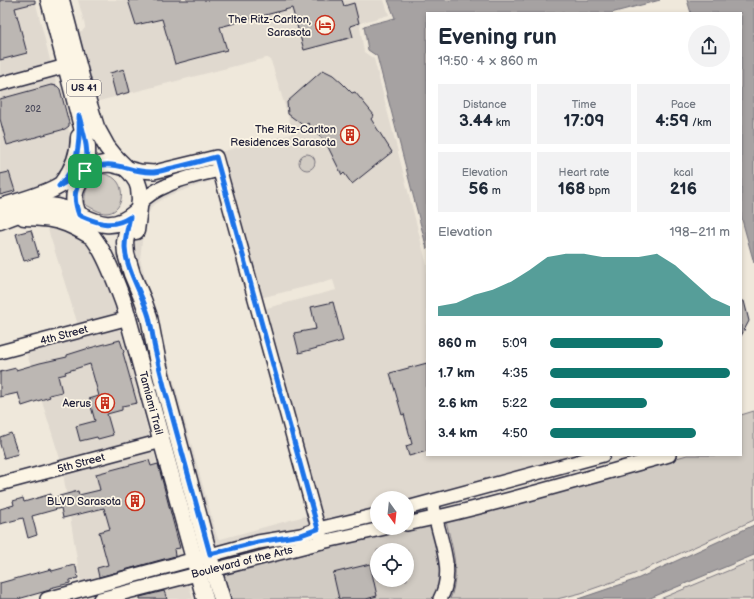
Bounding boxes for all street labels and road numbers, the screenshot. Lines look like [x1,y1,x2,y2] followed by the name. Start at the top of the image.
[67,80,101,96] road number: US 41
[39,322,90,348] street label: 4th Street
[136,370,166,436] street label: Tamiami Trail
[56,450,107,476] street label: 5th Street
[190,543,295,581] street label: Boulevard of the Arts

